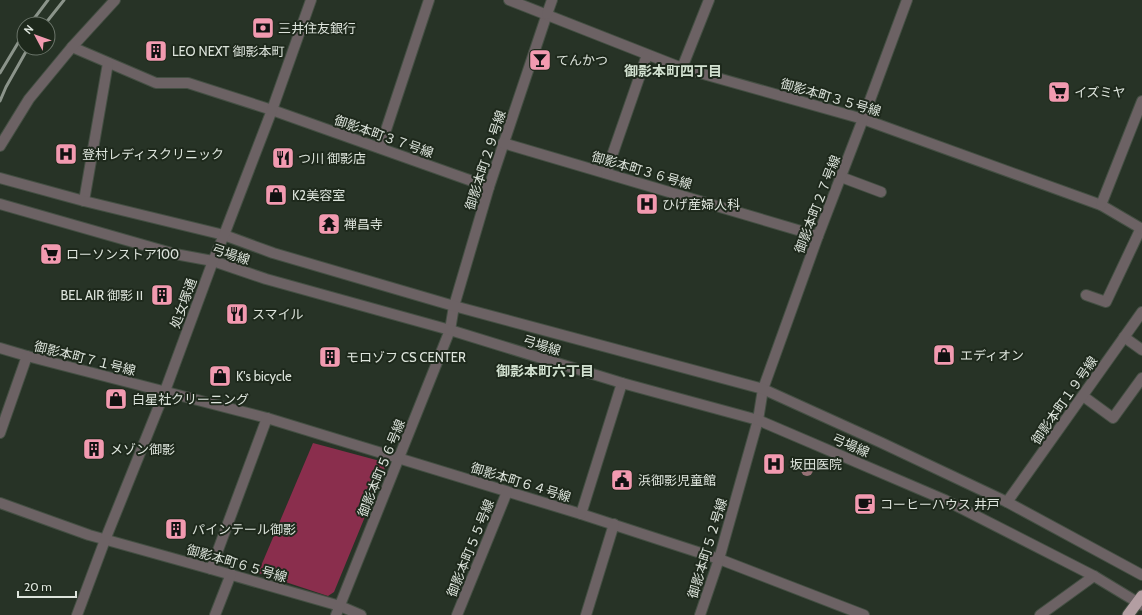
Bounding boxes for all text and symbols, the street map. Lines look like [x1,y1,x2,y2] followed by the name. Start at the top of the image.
[250,15,276,41] bank icon: 三井住友銀行
[16,16,56,56] north arrow
[278,20,356,36] place label: 三井住友銀行
[21,22,36,37] text: N
[143,38,169,64] building icon: LEO NEXT 御影本町
[172,43,284,59] place label: LEO NEXT 御影本町
[527,47,553,73] bar icon: てんかつ
[556,52,608,68] place label: てんかつ
[624,62,722,80] district label: 御影本町四丁目
[779,75,883,119] street label: 御影本町３５号線
[1046,79,1072,105] supermarket icon: イズミヤ
[1074,84,1126,100] place label: イズミヤ
[461,108,509,212] street label: 御影本町２９号線
[332,112,436,160] street label: 御影本町３７号線
[53,141,79,167] hospital icon: 登村レディスクリニック
[270,145,296,171] restaurant icon: つ川 御影店
[82,146,224,162] place label: 登村レディスクリニック
[590,148,694,192] street label: 御影本町３６号線
[298,150,366,166] place label: つ川 御影店
[791,153,843,255] street label: 御影本町２７号線
[263,182,289,208] shop icon: K2美容室
[292,187,345,203] place label: K2美容室
[634,191,660,217] hospital icon: ひげ産婦人科
[662,196,740,212] place label: ひげ産婦人科
[316,211,342,237] temple icon: 禅昌寺
[344,216,383,232] place label: 禅昌寺
[210,240,252,268] street label: 弓場線
[38,241,64,267] supermarket icon: ローソンストア100
[66,246,179,262] place label: ローソンストア100
[167,276,199,330] street label: 処女塚通
[149,282,175,308] building icon: BEL AIR 御影Ⅱ
[61,287,146,303] place label: BEL AIR 御影Ⅱ
[224,301,250,327] restaurant icon: スマイル
[252,306,304,322] place label: スマイル
[521,332,563,358] street label: 弓場線
[33,338,137,378] street label: 御影本町７１号線
[931,342,957,368] shop icon: エディオン
[317,344,343,370] building icon: モロゾフ CS CENTER
[960,347,1024,363] place label: エディオン
[346,349,466,365] place label: モロゾフ CS CENTER
[1028,353,1100,447] street label: 御影本町１９号線
[496,362,594,380] district label: 御影本町六丁目
[207,363,233,389] shop icon: K's bicycle
[236,368,292,384] place label: K's bicycle
[103,386,129,412] shop icon: 白星社クリーニング
[132,391,249,407] place label: 白星社クリーニング
[354,417,408,519] street label: 御影本町５６号線
[830,430,872,460] street label: 弓場線
[81,436,107,462] building icon: メゾン御影
[110,441,175,457] place label: メゾン御影
[761,451,787,477] hospital icon: 坂田医院
[790,456,842,472] place label: 坂田医院
[469,459,573,505] street label: 御影本町６４号線
[609,467,635,493] public building icon: 浜御影児童館
[638,472,716,488] place label: 浜御影児童館
[852,491,878,517] cafe icon: コーヒーハウス 井戸
[684,496,730,600] street label: 御影本町５２号線
[880,496,1000,512] place label: コーヒーハウス 井戸
[443,497,497,599] street label: 御影本町５５号線
[163,516,189,542] building icon: パインテール御影
[192,521,296,537] place label: パインテール御影
[185,541,289,585] street label: 御影本町６５号線
[18,573,76,599] scale bar
[24,579,52,594] text: 20 m

